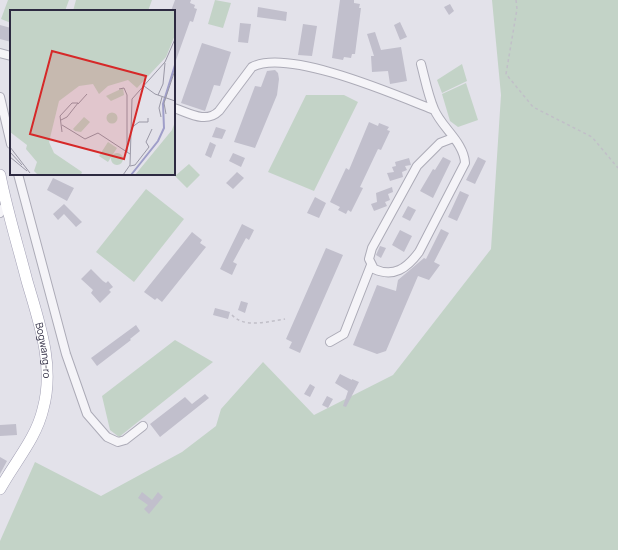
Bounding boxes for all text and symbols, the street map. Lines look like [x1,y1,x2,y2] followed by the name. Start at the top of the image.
[10,10,175,175] inset map
[32,321,54,378] street label: Bogwang-ro

